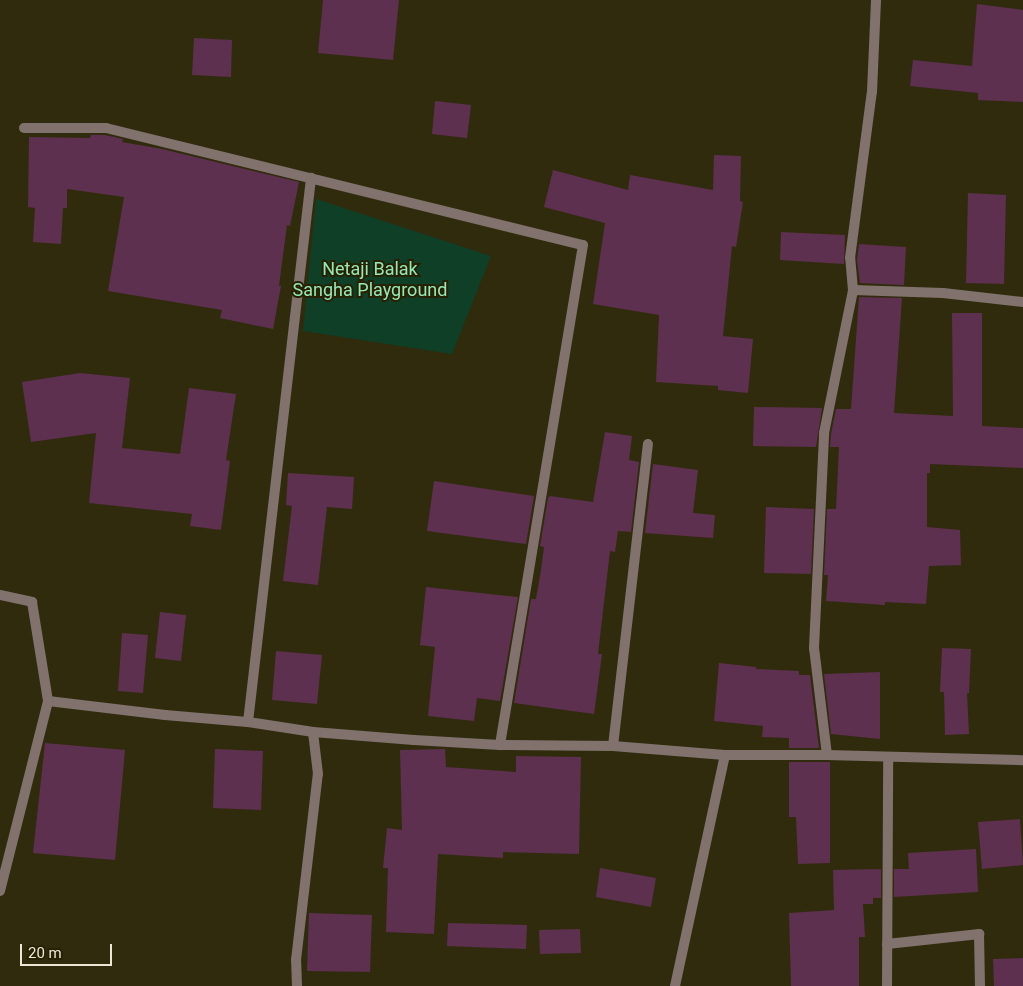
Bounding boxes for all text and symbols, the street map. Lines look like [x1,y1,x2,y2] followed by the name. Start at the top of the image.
[293,259,447,302] park label: Netaji Balak Sangha Playground
[22,934,115,966] scale bar
[28,944,62,962] text: 20 m

